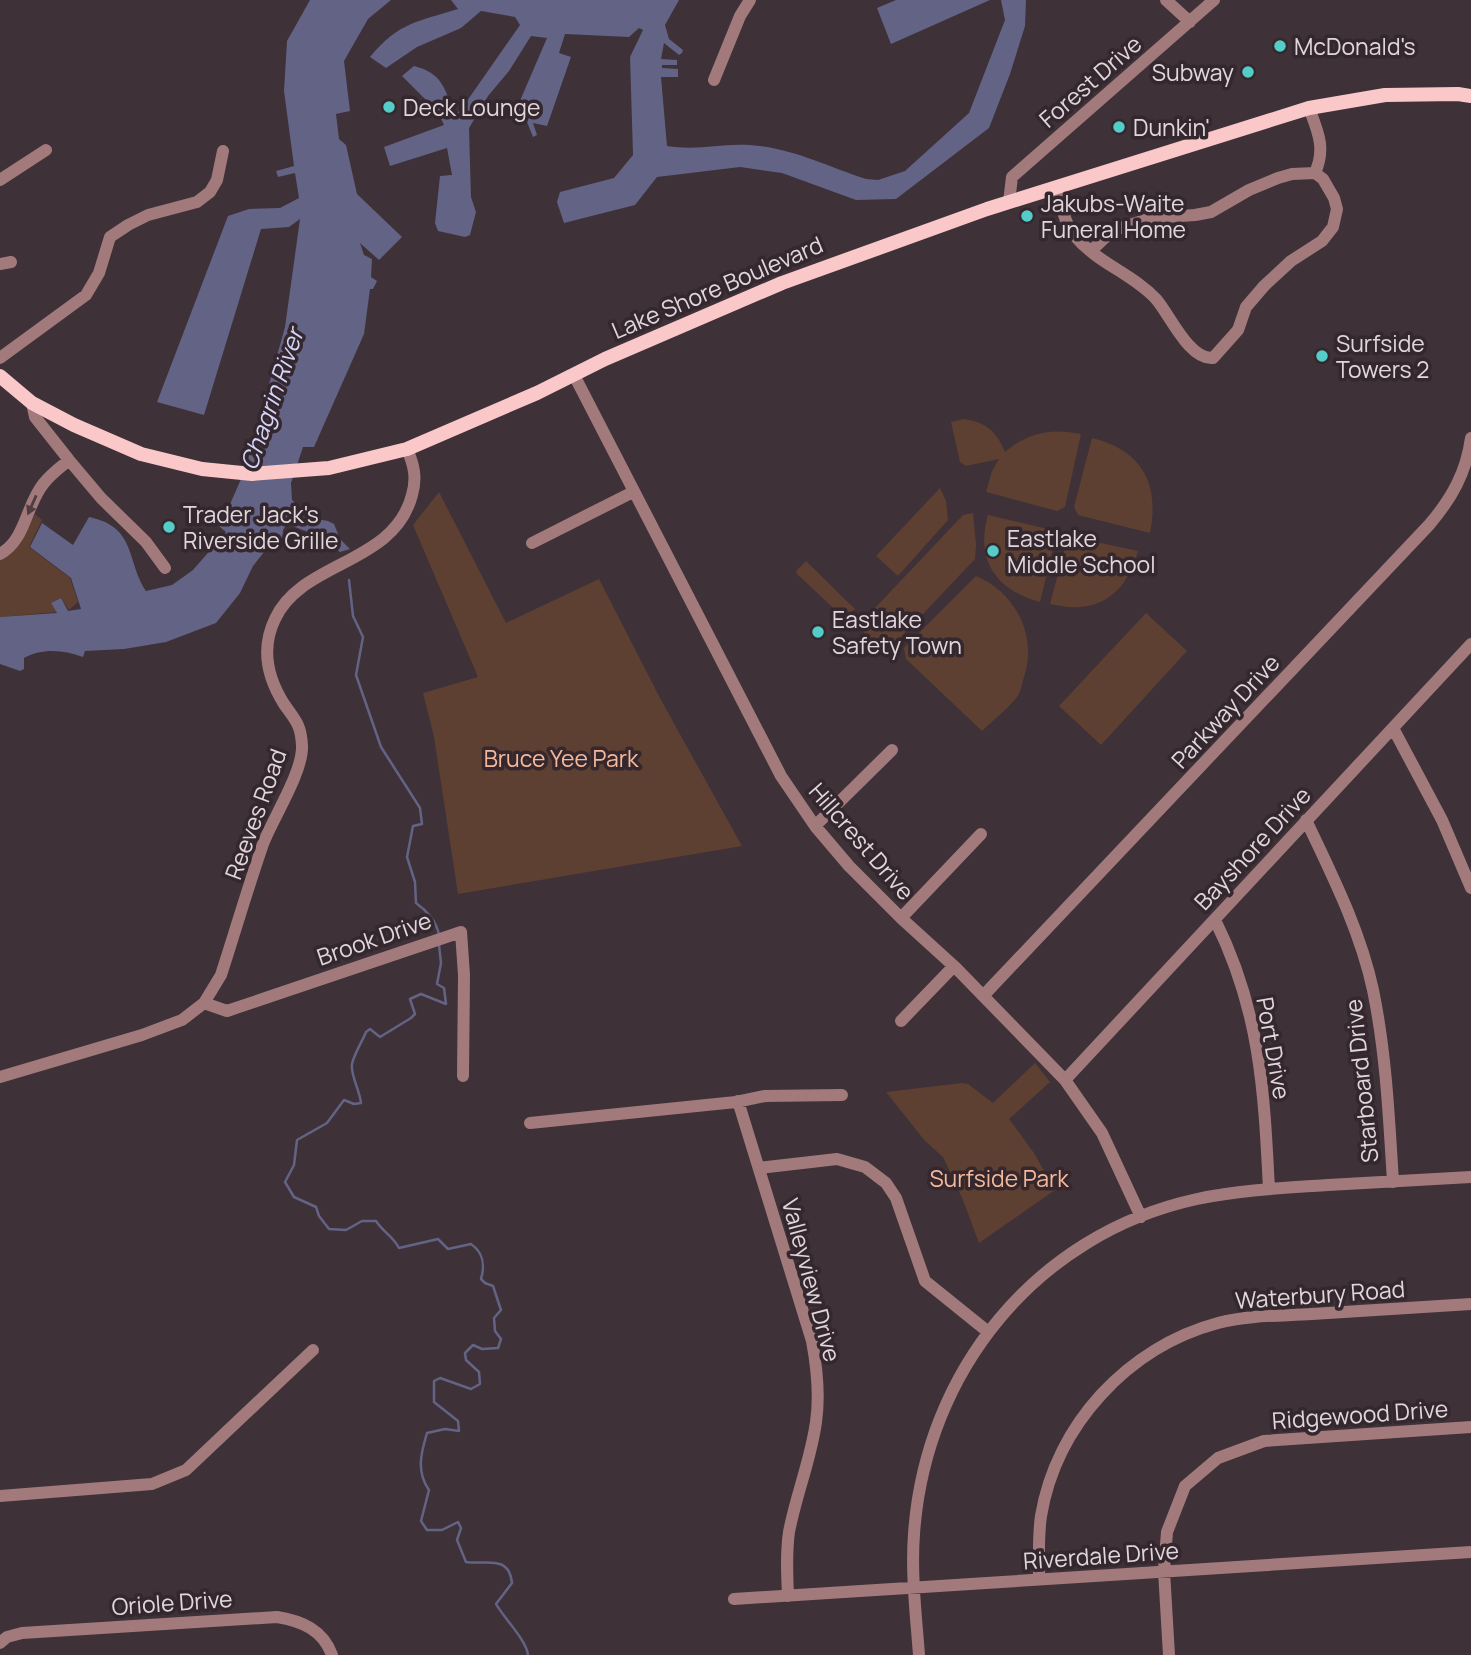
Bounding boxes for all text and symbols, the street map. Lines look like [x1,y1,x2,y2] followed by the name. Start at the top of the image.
[1032,28,1148,134] street label: Forest Drive
[1294,30,1416,62] place label: McDonald's
[1272,38,1288,54] marker: McDonald's
[1152,56,1234,88] place label: Subway
[1240,64,1256,80] marker: Subway
[403,91,540,123] place label: Deck Lounge
[381,99,397,115] marker: Deck Lounge
[1133,111,1210,143] place label: Dunkin'
[1111,119,1127,135] marker: Dunkin'
[1041,187,1186,245] place label: Jakubs-Waite Funeral Home
[1019,208,1035,224] marker: Jakubs-Waite Funeral Home
[607,228,827,346] street label: Lake Shore Boulevard
[231,321,312,474] water label: Chagrin River
[1336,327,1429,385] place label: Surfside Towers 2
[1314,348,1330,364] marker: Surfside Towers 2
[26,495,37,516] one-way arrow
[183,498,339,556] place label: Trader Jack's Riverside Grille
[161,519,177,535] marker: Trader Jack's Riverside Grille
[1007,522,1156,580] place label: Eastlake Middle School
[985,543,1001,559] marker: Eastlake Middle School
[832,603,962,661] place label: Eastlake Safety Town
[810,624,826,640] marker: Eastlake Safety Town
[1164,647,1286,775] street label: Parkway Drive
[484,742,639,774] park label: Bruce Yee Park
[217,744,293,884] street label: Reeves Road
[802,776,922,906] street label: Hillcrest Drive
[1187,779,1317,917] street label: Bayshore Drive
[312,903,436,973] street label: Brook Drive
[1249,994,1299,1102] street label: Port Drive
[1336,998,1386,1164] street label: Starboard Drive
[929,1162,1069,1194] park label: Surfside Park
[775,1195,849,1365] street label: Valleyview Drive
[1234,1272,1406,1316] street label: Waterbury Road
[1271,1392,1449,1436] street label: Ridgewood Drive
[1022,1534,1180,1576] street label: Riverdale Drive
[110,1582,234,1622] street label: Oriole Drive

